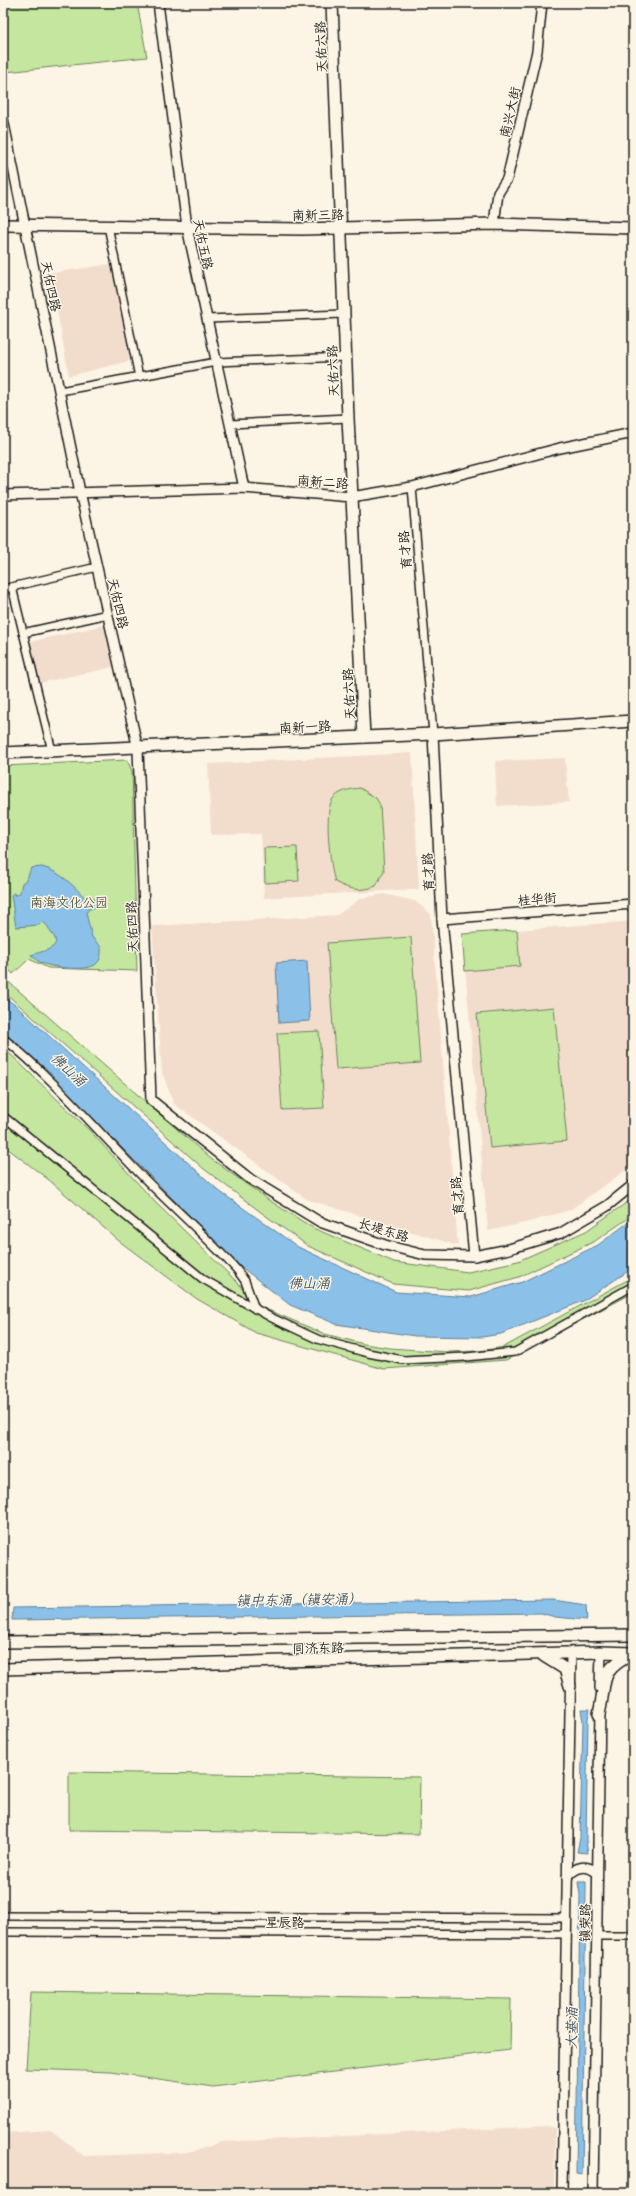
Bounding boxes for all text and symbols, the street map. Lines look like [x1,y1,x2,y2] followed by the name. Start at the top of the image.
[310,21,330,73] street label: 天佑六路
[494,85,524,139] street label: 南兴大街
[292,204,344,224] street label: 南新三路
[189,217,219,271] street label: 天佑五路
[37,259,67,313] street label: 天佑四路
[322,345,342,397] street label: 天佑六路
[296,470,350,492] street label: 南新二路
[393,530,415,570] street label: 育才路
[104,576,134,630] street label: 天佑四路
[337,668,359,720] street label: 天佑六路
[279,715,331,737] street label: 南新一路
[416,852,438,892] street label: 育才路
[517,887,557,909] street label: 桂华街
[30,892,108,911] park label: 南海文化公园
[121,901,141,953] street label: 天佑四路
[46,1047,92,1092] water label: 佛山涌
[445,1176,467,1216] street label: 育才路
[356,1212,412,1246] street label: 长堤东路
[288,1272,331,1293] water label: 佛山涌
[236,1587,362,1611] water label: 镇中东涌（镇安涌）
[292,1637,344,1657] street label: 同济东路
[574,1903,594,1943] street label: 镇荣路
[265,1912,305,1931] street label: 星辰路
[560,2006,582,2049] water label: 大基涌

